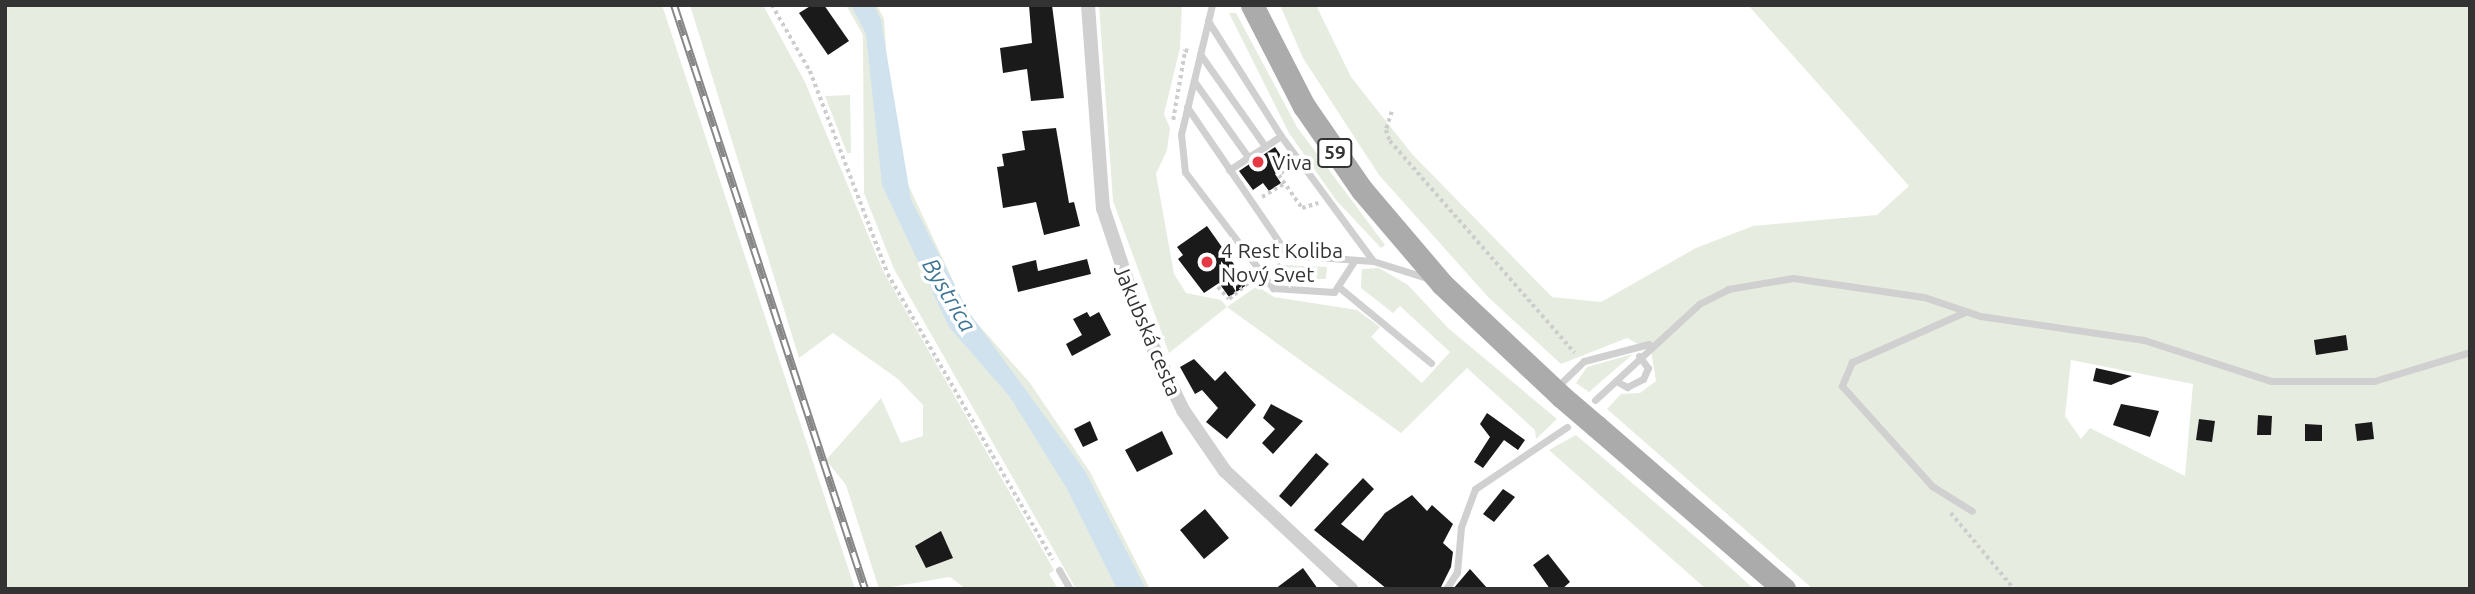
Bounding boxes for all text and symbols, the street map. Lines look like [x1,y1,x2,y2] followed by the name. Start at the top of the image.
[1316,138,1354,168] road number: 59
[1272,149,1312,175] place label: Viva
[1250,154,1266,170] marker: Viva
[1221,237,1343,287] place label: 4 Rest Koliba Nový Svet
[916,253,982,337] water label: Bystrica
[1199,254,1215,270] marker: 4 Rest Koliba Nový Svet
[1109,260,1187,400] street label: Jakubská cesta

